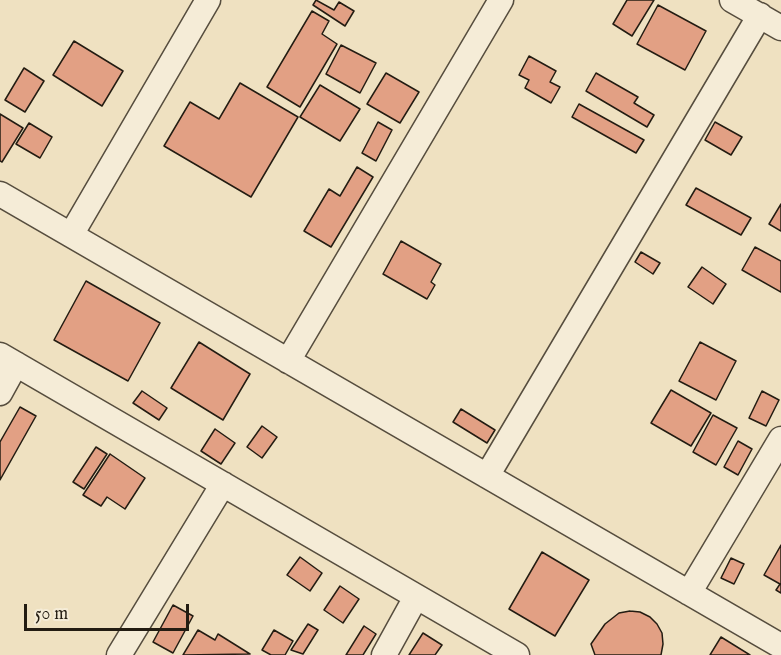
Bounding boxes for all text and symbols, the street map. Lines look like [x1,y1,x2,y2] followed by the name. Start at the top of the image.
[27,592,192,630] scale bar
[35,603,68,626] text: 50 m

